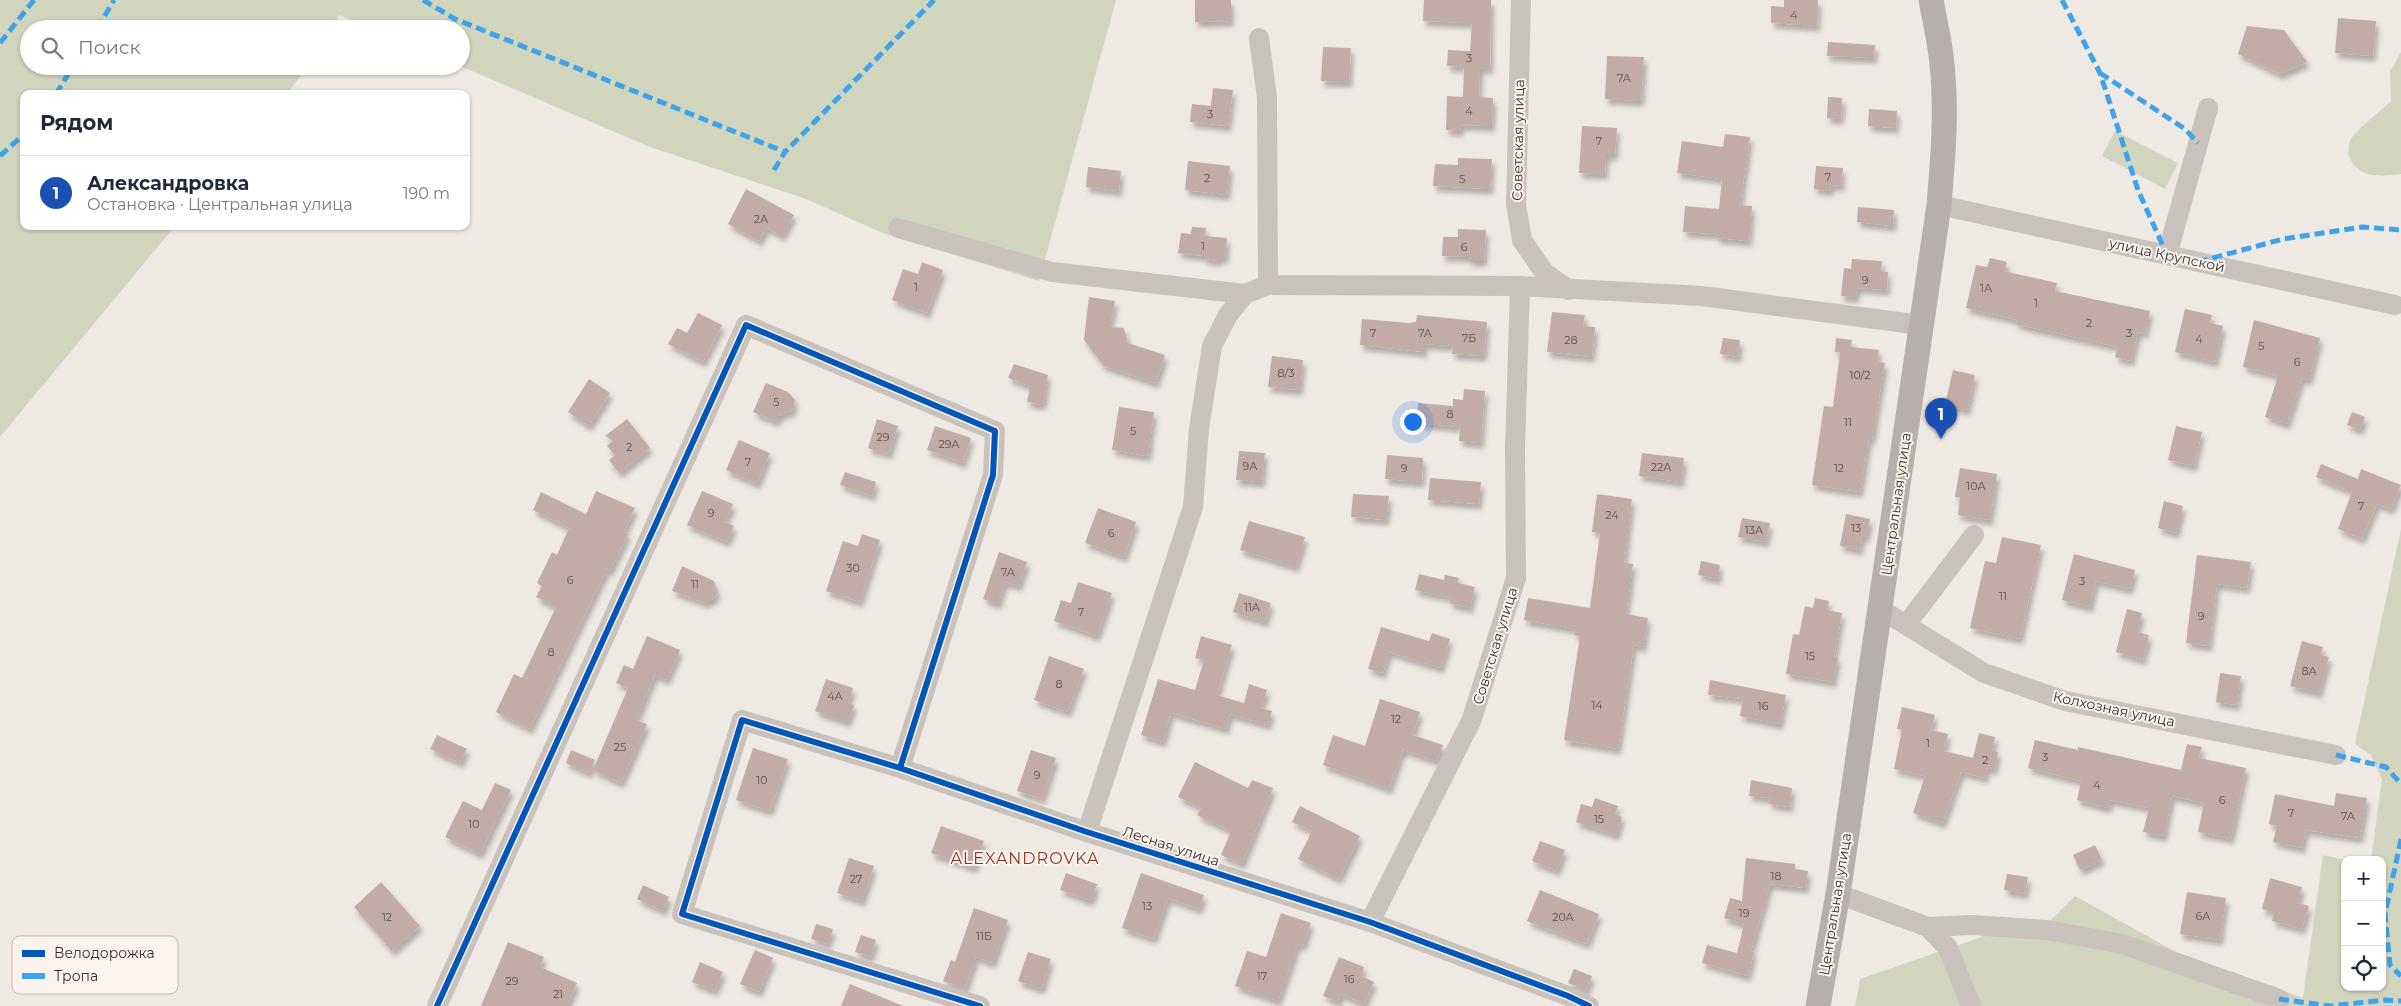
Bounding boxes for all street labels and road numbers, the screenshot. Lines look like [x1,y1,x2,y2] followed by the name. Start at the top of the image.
[1508,79,1528,201] street label: Советская улица
[2106,234,2227,276] street label: улица Крупской
[1877,431,1915,577] street label: Центральная улица
[1469,585,1521,707] street label: Советская улица
[2051,687,2177,731] street label: Колхозная улица
[1120,822,1222,870] street label: Лесная улица
[1815,831,1855,977] street label: Центральная улица

